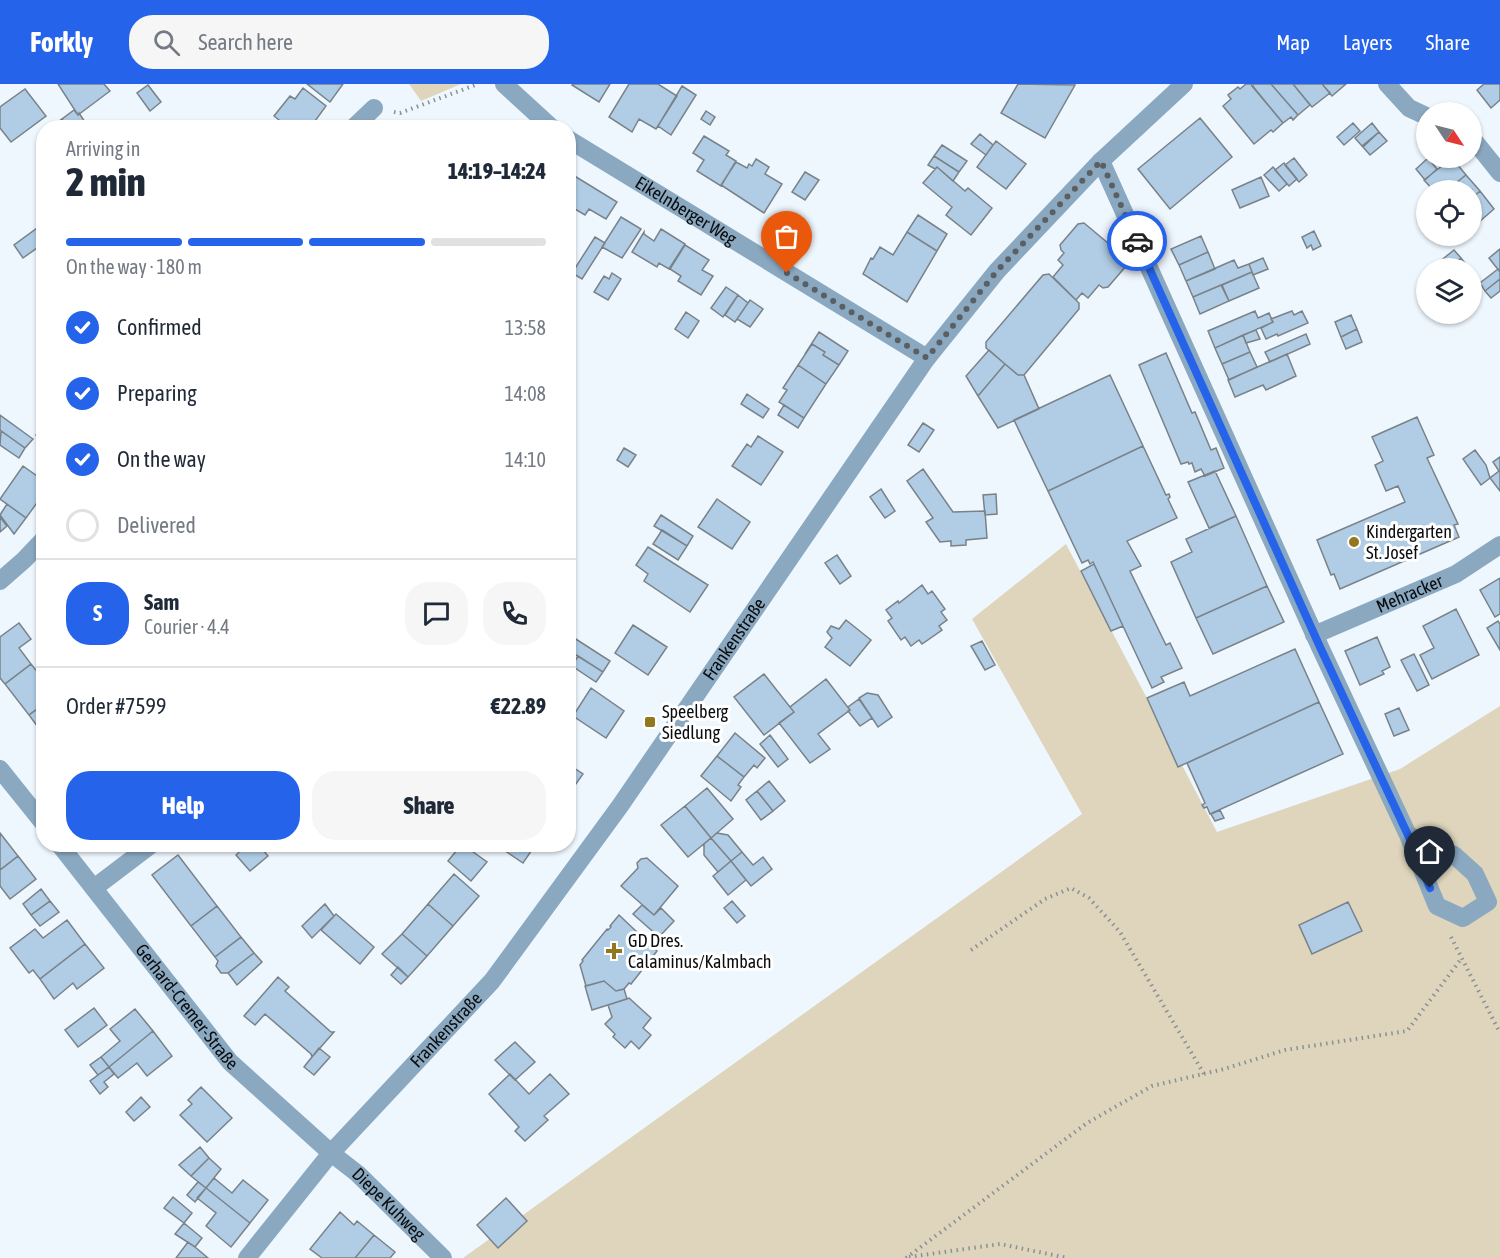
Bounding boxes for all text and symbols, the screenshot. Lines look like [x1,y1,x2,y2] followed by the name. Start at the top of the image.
[129,15,549,69] search box
[30,26,93,58] text: Forkly
[150,26,183,59] icon: search
[198,29,293,55] text: Search here
[1276,30,1310,54] text: Map
[1343,30,1393,54] text: Layers
[1426,30,1470,54] text: Share
[1416,102,1482,168] north arrow
[1416,102,1482,324] map controls
[66,137,140,160] text: Arriving in
[448,158,546,184] text: 14:19–14:24
[66,160,146,204] text: 2 min
[632,172,741,249] street label: Eikelnberger Weg
[1416,180,1482,246] button: locate
[761,211,812,273] pin
[1107,211,1167,271] courier
[770,220,803,253] icon: bag
[1121,225,1154,258] icon: car
[66,255,202,278] text: On the way · 180 m
[1416,258,1482,324] button: layers
[66,311,99,344] icon: check
[117,314,202,340] text: Confirmed
[505,316,546,339] text: 13:58
[66,377,99,410] icon: check
[117,380,197,406] text: Preparing
[504,382,546,405] text: 14:08
[66,443,99,476] icon: check
[117,446,206,472] text: On the way
[505,448,546,471] text: 14:10
[117,512,196,538] text: Delivered
[1366,521,1452,563] place label: Kindergarten St. Josef
[1347,535,1361,549] marker: Kindergarten St. Josef
[1373,570,1446,617] street label: Mehracker
[405,582,468,645] button: chat
[483,582,546,645] button: phone
[144,589,179,615] text: Sam
[698,594,769,684] street label: Frankenstraße
[93,600,102,626] text: S
[144,615,230,638] text: Courier · 4.4
[66,693,166,719] text: Order #7599
[491,693,546,719] text: €22.89
[662,701,729,743] place label: Speelberg Siedlung
[643,715,657,729] marker: Speelberg Siedlung
[66,771,300,840] button: Help
[312,771,546,840] button: Share
[1404,826,1455,888] pin
[1413,835,1446,868] icon: home
[628,930,771,972] place label: GD Dres. Calaminus/Kalmbach
[131,940,242,1074] street label: Gerhard-Cremer-Straße
[605,942,623,960] marker: GD Dres. Calaminus/Kalmbach
[406,988,486,1071] street label: Frankenstraße
[348,1163,430,1244] street label: Diepe Kuhweg

